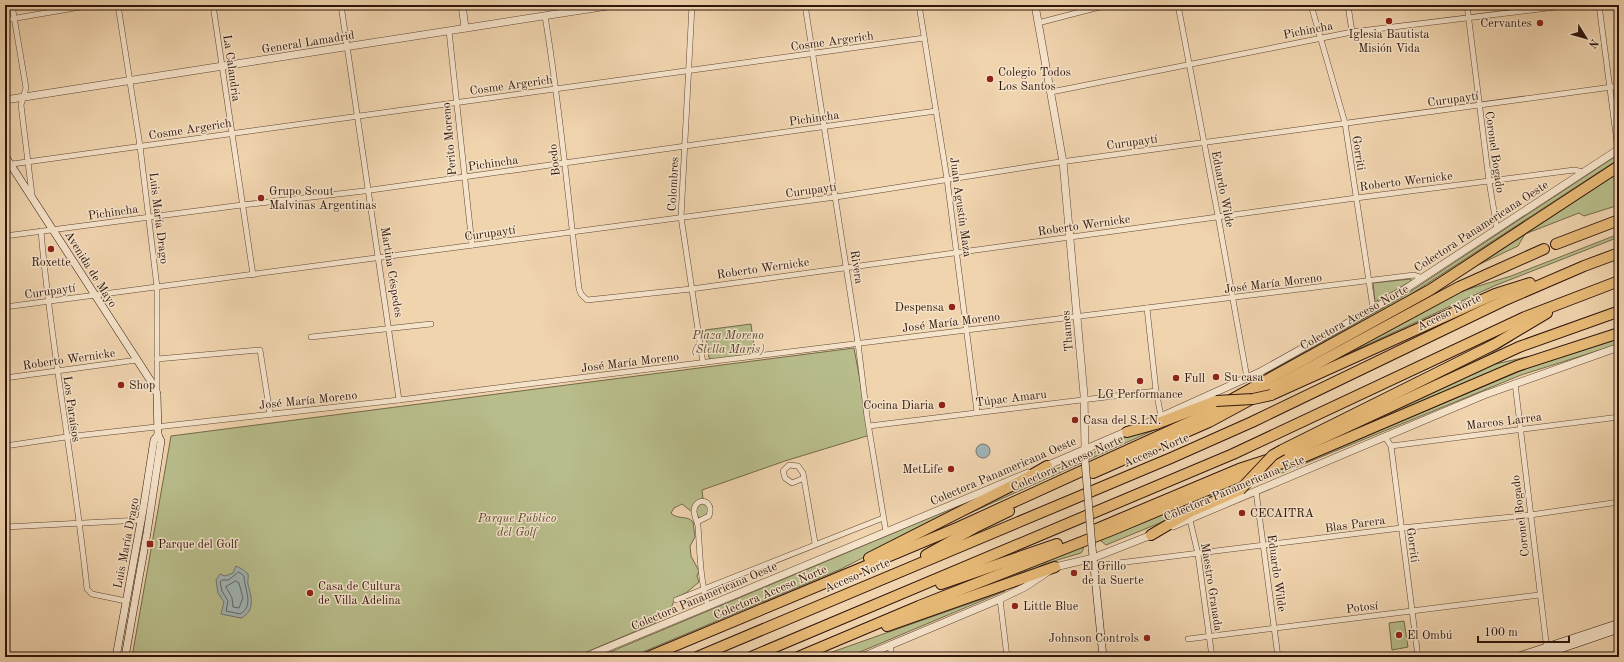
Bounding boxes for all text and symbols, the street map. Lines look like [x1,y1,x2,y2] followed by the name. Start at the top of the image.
[1384,16,1394,26] marker: Iglesia Bautista Misión Vida
[1480,18,1532,30] place label: Cervantes
[1535,18,1545,28] marker: Cervantes
[1566,18,1606,58] north arrow
[1282,20,1334,42] street label: Pichincha
[1348,29,1430,55] place label: Iglesia Bautista Misión Vida
[261,30,355,56] street label: General Lamadrid
[790,30,875,54] street label: Cosme Argerich
[220,34,242,102] street label: La Calandria
[1586,36,1600,50] text: N
[998,67,1071,93] place label: Colegio Todos Los Santos
[469,74,554,98] street label: Cosme Argerich
[985,74,995,84] marker: Colegio Todos Los Santos
[1427,90,1480,110] street label: Curupaytí
[441,102,459,176] street label: Perito Moreno
[788,110,840,128] street label: Pichincha
[1482,111,1506,194] street label: Coronel Bogado
[148,117,233,142] street label: Cosme Argerich
[1106,133,1159,153] street label: Curupaytí
[1349,135,1367,171] street label: Gorriti
[547,143,563,176] street label: Boedo
[1209,150,1235,229] street label: Eduardo Wilde
[467,155,519,173] street label: Pichincha
[667,157,681,212] street label: Colombres
[947,157,973,258] street label: Juan Agustín Maza
[1359,170,1454,194] street label: Roberto Wernicke
[146,172,170,265] street label: Luis María Drago
[1412,179,1551,275] street label: Colectora Panamericana Oeste
[785,181,838,201] street label: Curupaytí
[269,186,376,212] place label: Grupo Scout Malvinas Argentinas
[256,193,266,203] marker: Grupo Scout Malvinas Argentinas
[87,204,139,222] street label: Pichincha
[1037,213,1132,238] street label: Roberto Wernicke
[464,224,517,244] street label: Curupaytí
[378,226,404,318] street label: Martina Céspedes
[62,229,118,310] street label: Avenida de Mayo
[46,244,56,254] marker: Roxette
[847,249,865,285] street label: Rivera
[716,256,811,281] street label: Roberto Wernicke
[31,257,71,269] place label: Roxette
[1223,272,1323,296] street label: José María Moreno
[24,282,77,302] street label: Curupaytí
[1298,283,1411,353] street label: Colectora Acceso Norte
[1416,292,1484,334] street label: Acceso Norte
[895,302,944,314] place label: Despensa
[947,302,957,312] marker: Despensa
[1060,310,1076,352] street label: Thames
[901,311,1001,335] street label: José María Moreno
[691,330,765,356] park label: Plaza Moreno (Stella Maris)
[22,347,117,372] street label: Roberto Wernicke
[580,351,680,375] street label: José María Moreno
[1211,372,1221,382] marker: Su casa
[1224,372,1264,384] place label: Su casa
[1171,373,1181,383] marker: Full
[1184,373,1205,385] place label: Full
[60,375,82,443] street label: Los Paraísos
[1135,376,1145,386] marker: LG Performance
[116,380,126,390] marker: Shop
[129,380,155,392] place label: Shop
[975,389,1048,409] street label: Túpac Amaru
[1097,389,1183,401] place label: LG Performance
[258,390,358,412] street label: José María Moreno
[863,400,934,412] place label: Cocina Diaria
[937,400,947,410] marker: Cocina Diaria
[1466,411,1543,433] street label: Marcos Larrea
[1070,415,1080,425] marker: Casa del S.I.N.
[1083,415,1161,427] place label: Casa del S.I.N.
[1122,432,1191,470] street label: Acceso Norte
[1009,433,1126,494] street label: Colectora Acceso Norte
[929,435,1079,508] street label: Colectora Panamericana Oeste
[1162,454,1307,524] street label: Colectora Panamericana Este
[902,464,943,476] place label: MetLife
[946,464,956,474] marker: MetLife
[1510,474,1532,557] street label: Coronel Bogado
[112,497,142,590] street label: Luis María Drago
[1237,508,1247,518] marker: CECAITRA
[1250,508,1314,520] place label: CECAITRA
[477,513,557,539] park label: Parque Público del Golf
[1324,515,1386,535] street label: Blas Parera
[1404,527,1420,563] street label: Gorriti
[1265,534,1287,613] street label: Eduardo Wilde
[145,539,155,549] marker: Parque del Golf
[158,539,239,551] place label: Parque del Golf
[1198,542,1224,632] street label: Maestro Granada
[823,557,892,595] street label: Acceso Norte
[630,560,780,633] street label: Colectora Panamericana Oeste
[1082,561,1144,587] place label: El Grillo de la Suerte
[712,563,829,622] street label: Colectora Acceso Norte
[1069,568,1079,578] marker: El Grillo de la Suerte
[318,581,401,607] place label: Casa de Cultura de Villa Adelina
[305,588,315,598] marker: Casa de Cultura de Villa Adelina
[1345,600,1380,616] street label: Potosí
[1010,601,1020,611] marker: Little Blue
[1023,601,1079,613] place label: Little Blue
[1478,618,1569,644] scale bar
[1484,627,1518,639] text: 100 m
[1394,630,1404,640] marker: El Ombú
[1407,630,1453,642] place label: El Ombú
[1049,633,1139,645] place label: Johnson Controls
[1142,633,1152,643] marker: Johnson Controls

